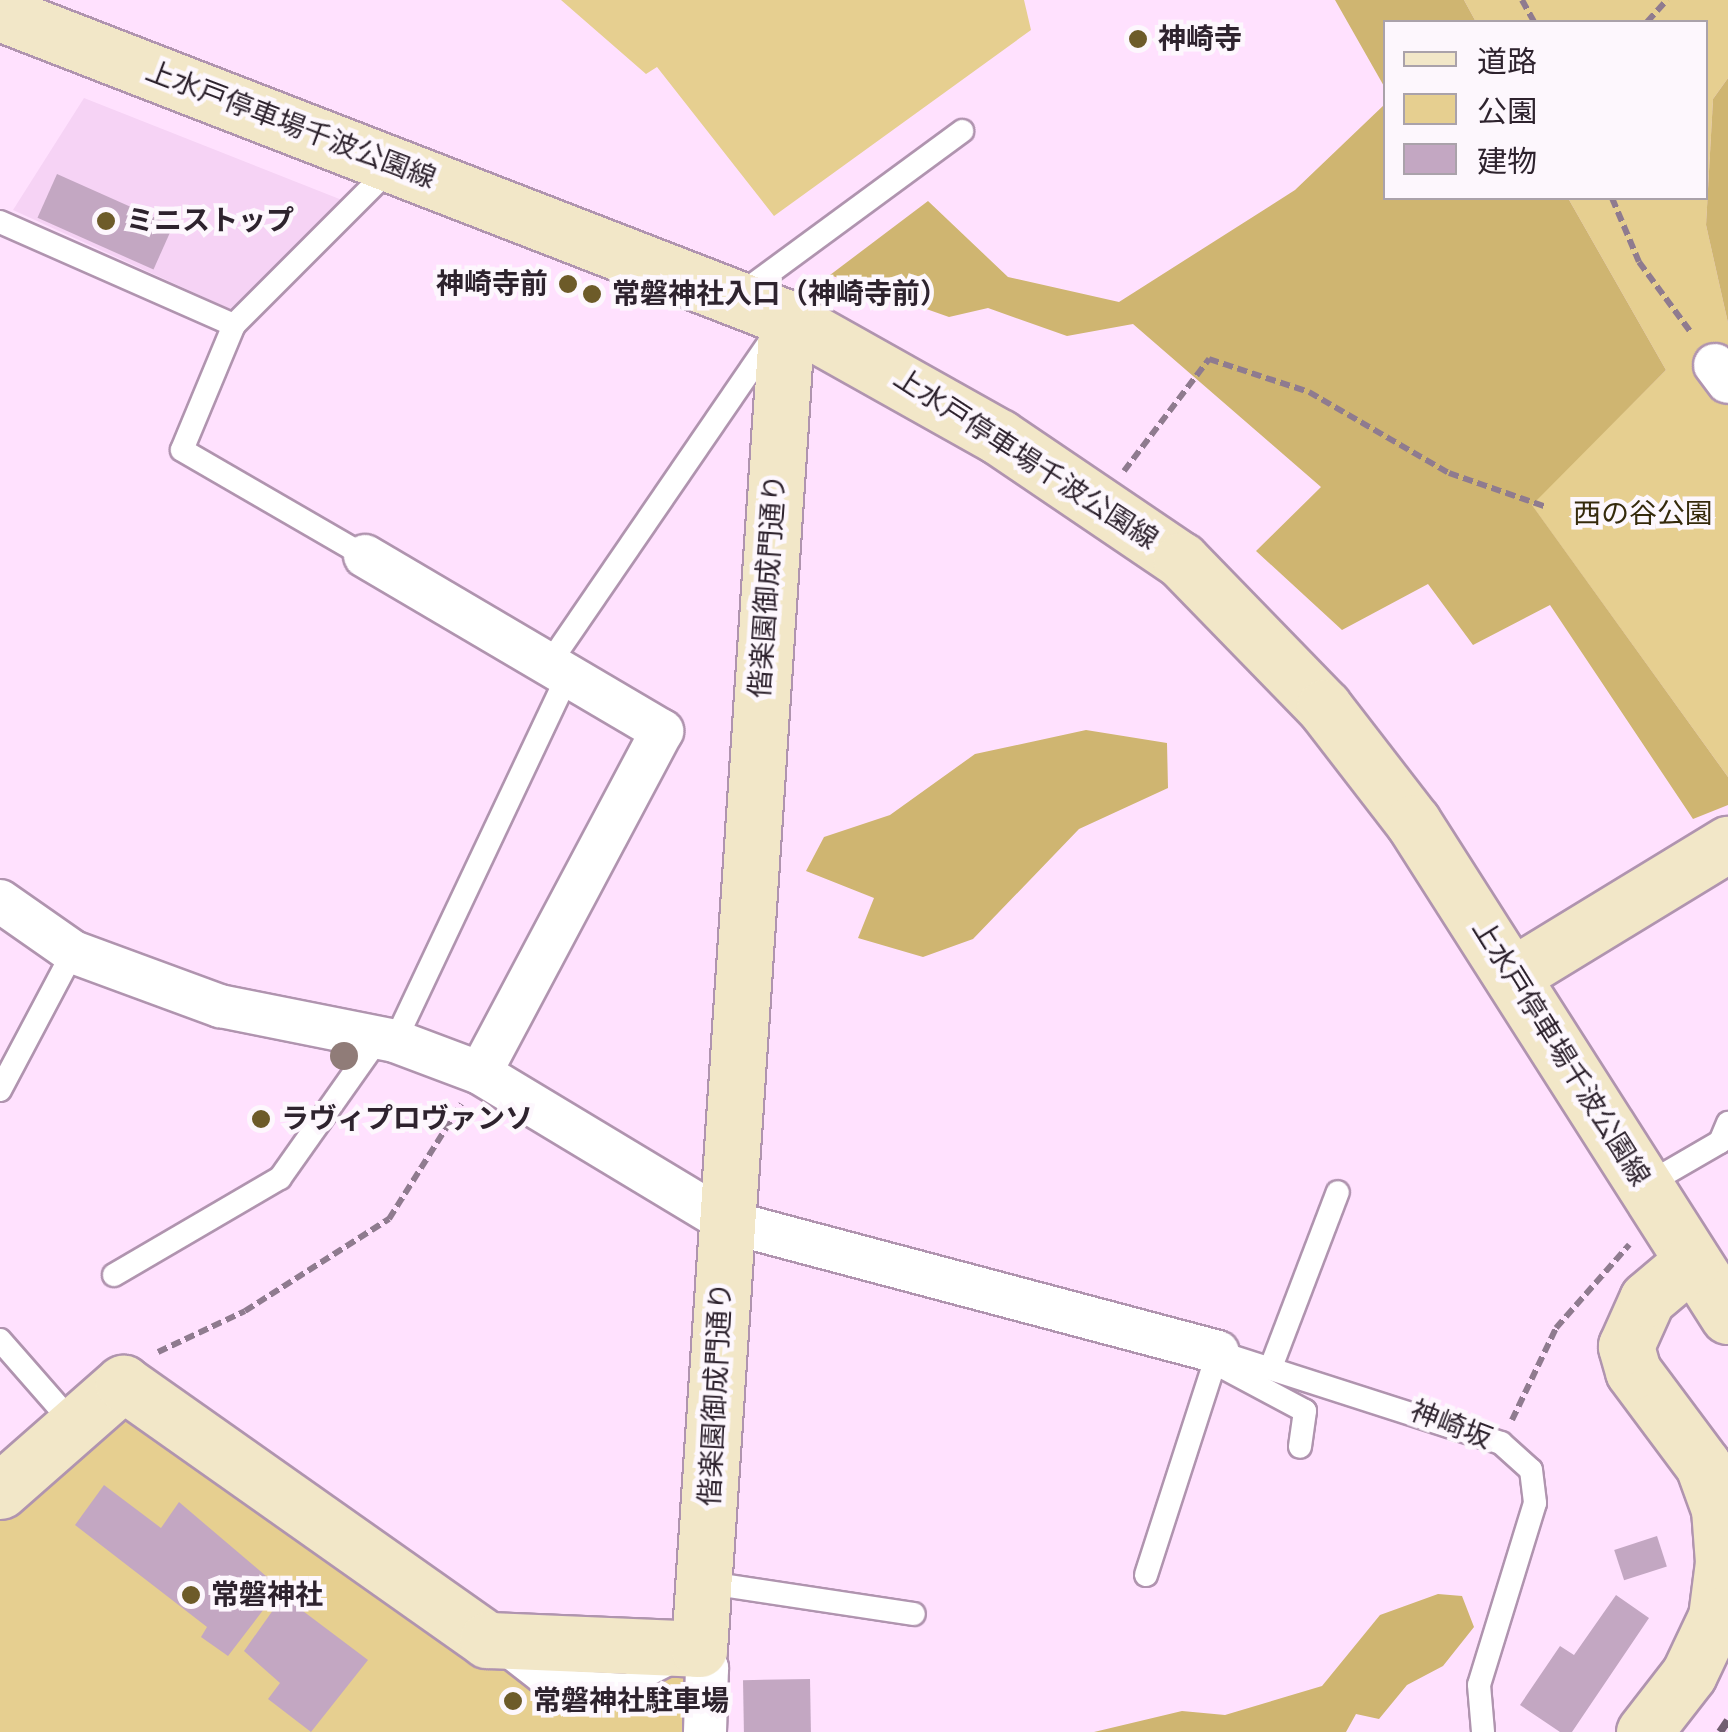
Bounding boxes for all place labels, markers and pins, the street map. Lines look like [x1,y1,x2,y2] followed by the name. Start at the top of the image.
[1158,22,1242,56] place label: 神崎寺
[1127,28,1149,50] marker: 神崎寺
[126,204,294,238] place label: ミニストップ
[95,210,117,232] marker: ミニストップ
[436,267,548,301] place label: 神崎寺前
[557,273,579,295] marker: 神崎寺前
[612,277,948,311] place label: 常磐神社入口（神崎寺前）
[581,283,603,305] marker: 常磐神社入口（神崎寺前）
[281,1102,533,1136] place label: ラヴィプロヴァンソ
[250,1108,272,1130] marker: ラヴィプロヴァンソ
[211,1578,323,1612] place label: 常磐神社
[180,1584,202,1606] marker: 常磐神社
[533,1684,729,1718] place label: 常磐神社駐車場
[502,1690,524,1712] marker: 常磐神社駐車場

